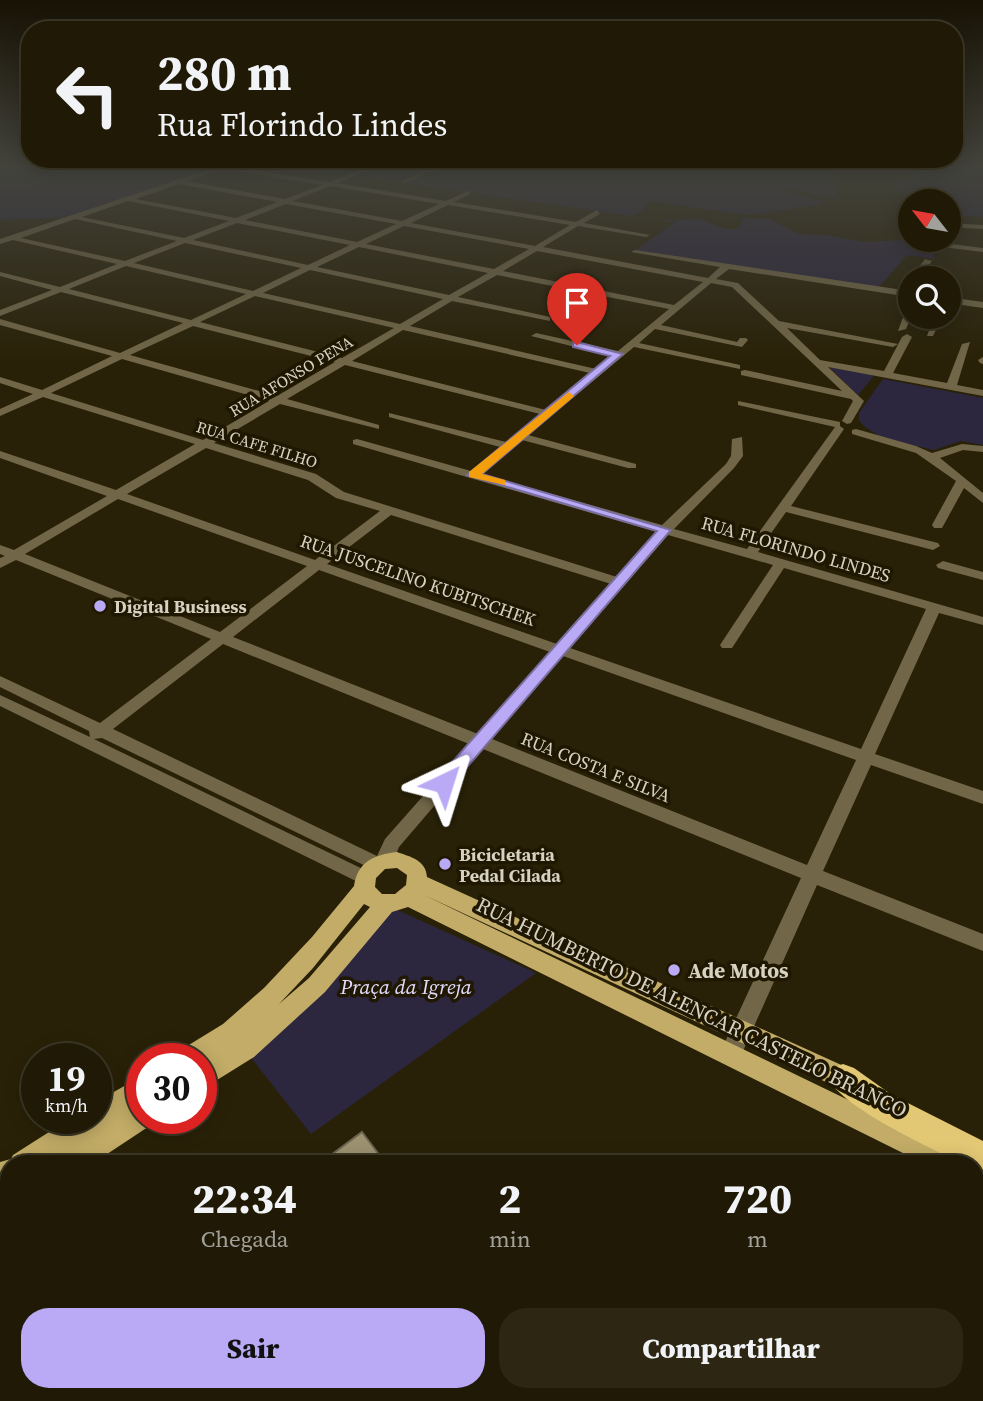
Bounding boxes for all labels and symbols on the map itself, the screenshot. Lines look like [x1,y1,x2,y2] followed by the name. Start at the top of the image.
[898,189,961,252] north arrow
[547,273,607,345] pin
[225,330,357,422] street label: RUA AFONSO PENA
[194,415,320,473] street label: RUA CAFE FILHO
[699,510,893,588] street label: RUA FLORINDO LINDES
[297,528,539,632] street label: RUA JUSCELINO KUBITSCHEK
[114,594,247,619] place label: Digital Business
[92,598,108,614] marker: Digital Business
[518,726,674,808] street label: RUA COSTA E SILVA
[407,746,481,820] position arrow
[459,842,561,888] place label: Bicicletaria Pedal Cilada
[437,856,453,872] marker: Bicicletaria Pedal Cilada
[472,890,912,1124] street label: RUA HUMBERTO DE ALENCAR CASTELO BRANCO
[688,956,789,985] place label: Ade Motos
[666,962,682,978] marker: Ade Motos
[339,972,472,1001] park label: Praça da Igreja
[126,1043,217,1134] speed limit sign: 30

